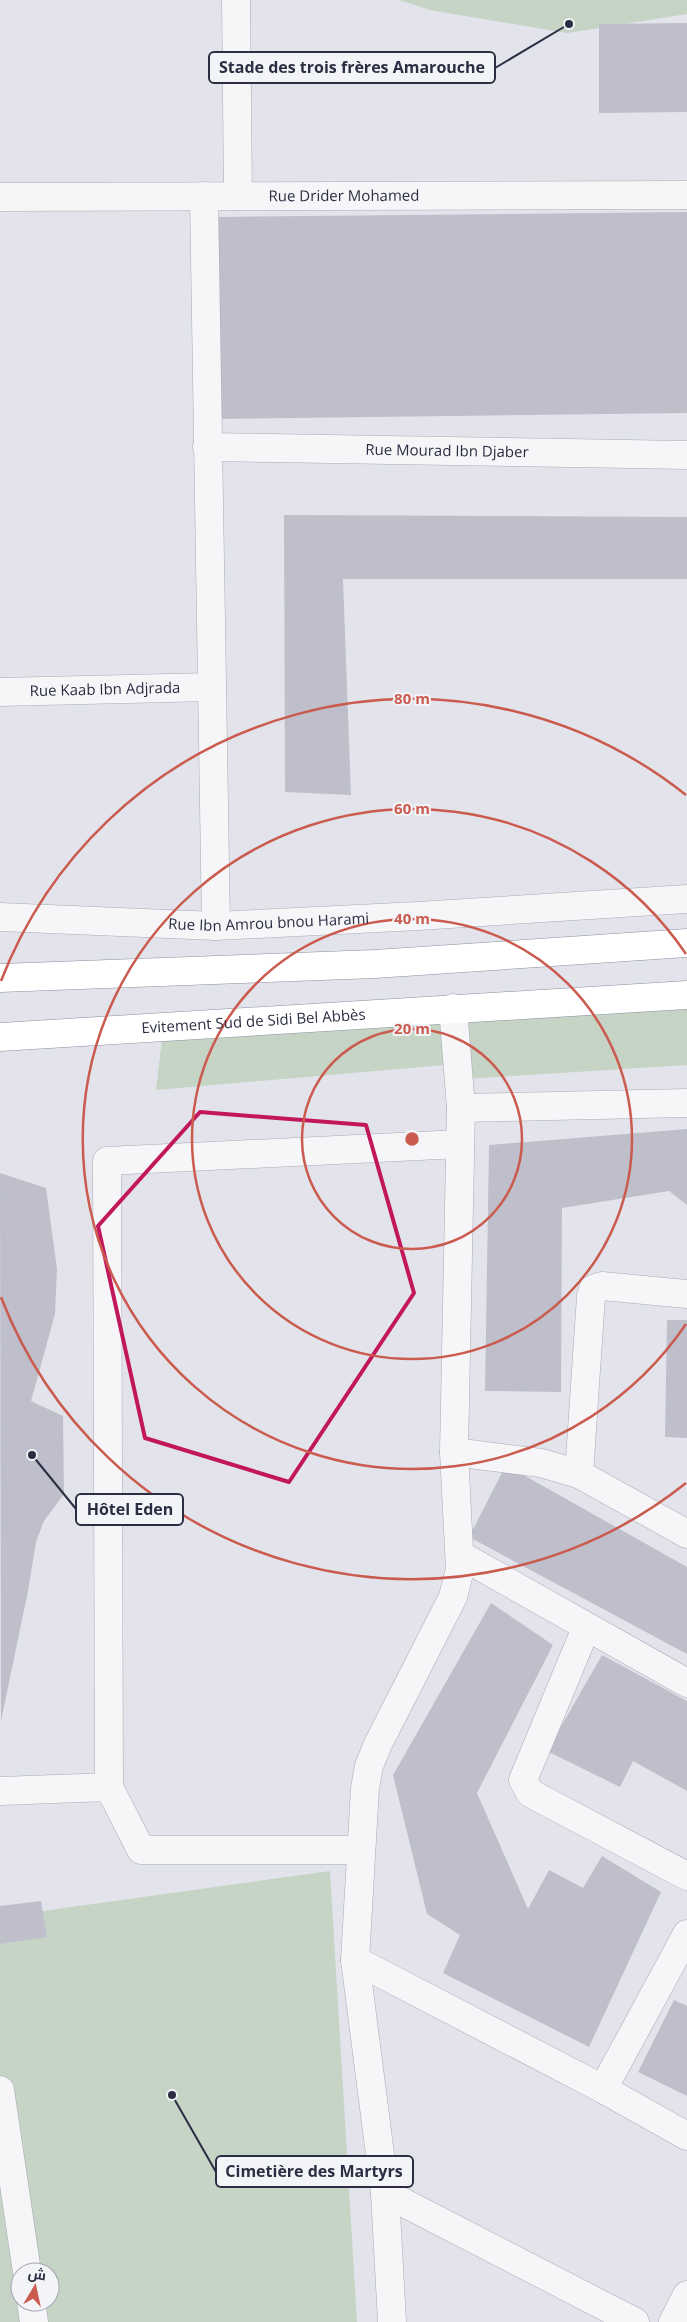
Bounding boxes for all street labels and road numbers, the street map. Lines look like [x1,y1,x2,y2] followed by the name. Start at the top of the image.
[269,185,419,205] street label: Rue Drider Mohamed
[365,439,529,461] street label: Rue Mourad Ibn Djaber
[29,677,181,700] street label: Rue Kaab Ibn Adjrada
[168,907,370,935] street label: Rue Ibn Amrou bnou Harami
[141,1004,366,1037] street label: Evitement Sud de Sidi Bel Abbès

